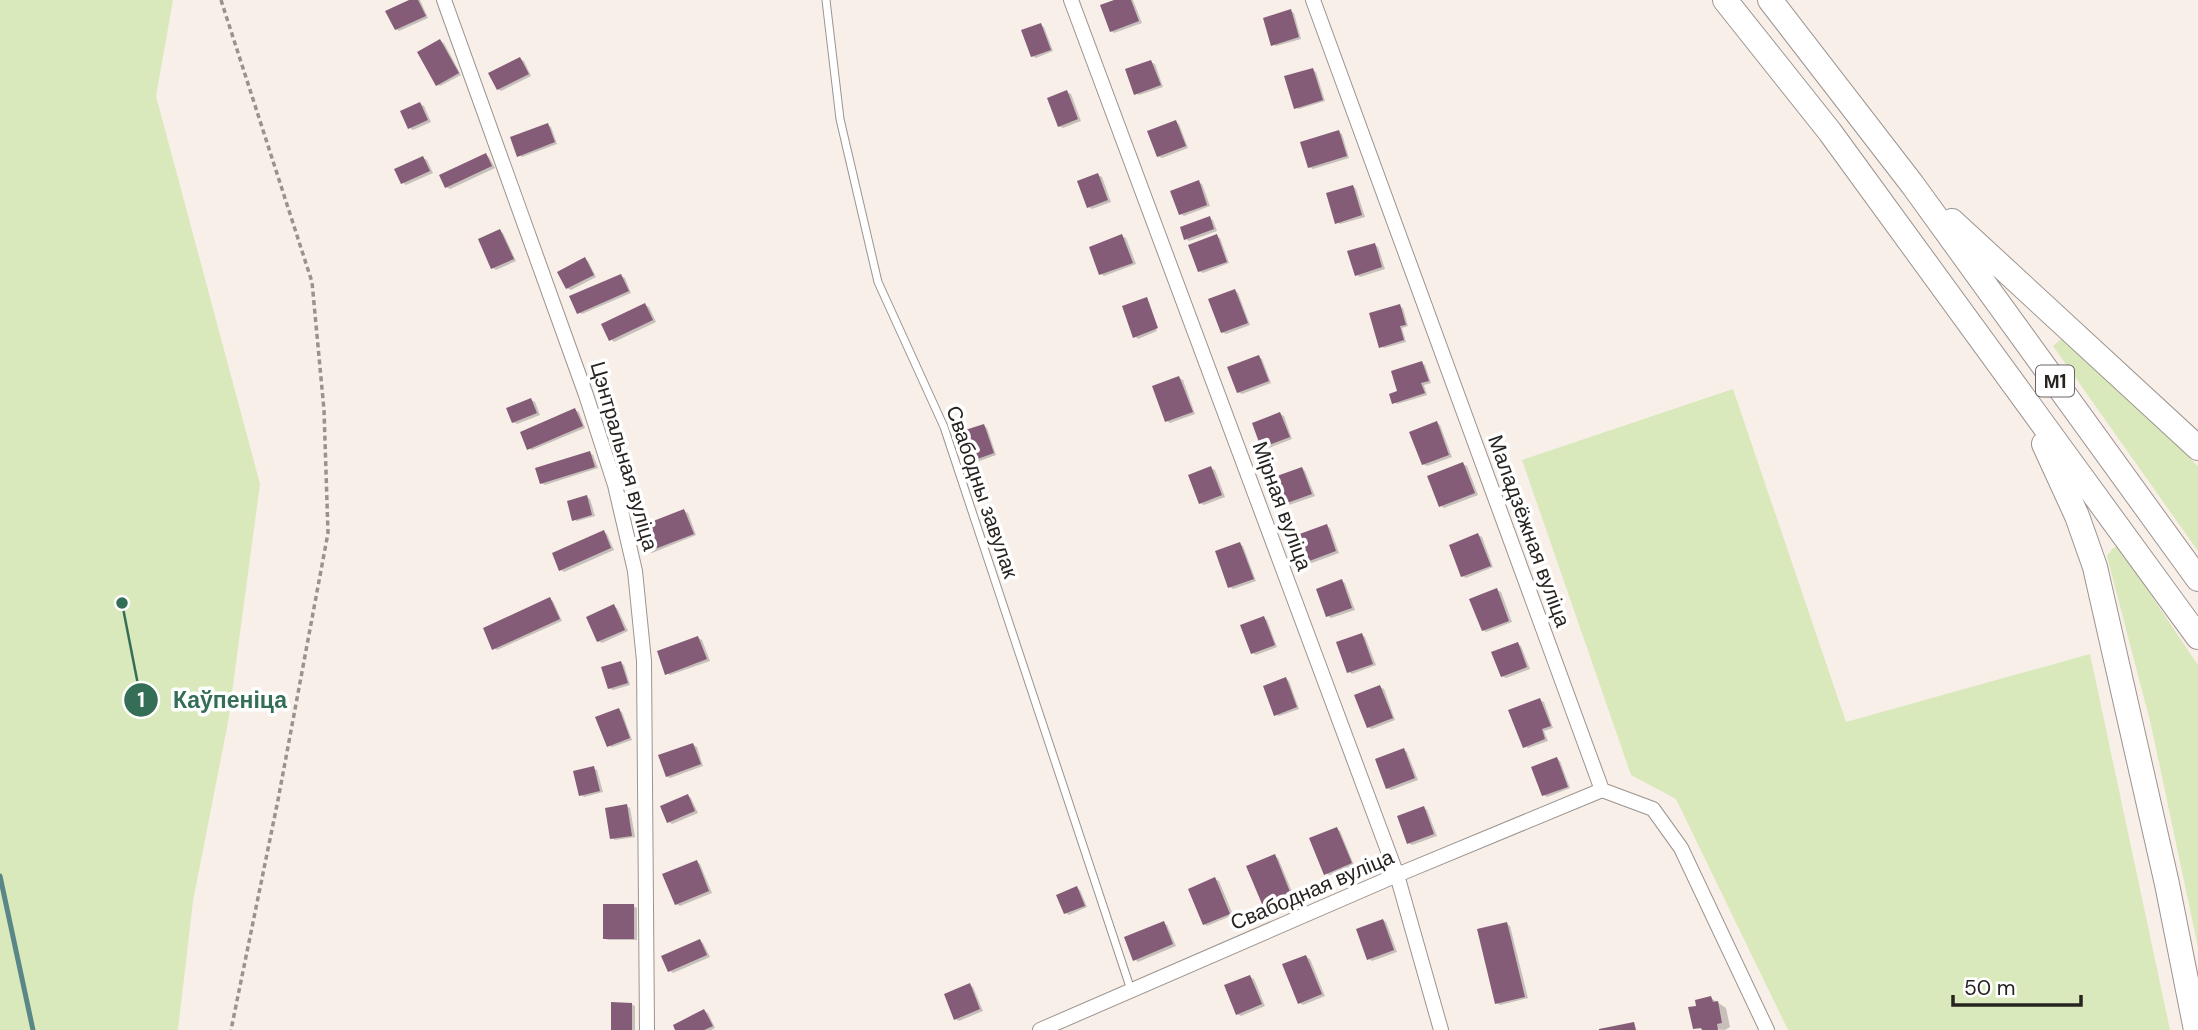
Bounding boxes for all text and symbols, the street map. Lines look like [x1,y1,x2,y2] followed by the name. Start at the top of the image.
[584,358,665,554] street label: Цэнтральная вуліца
[2036,366,2074,396] road number: М1
[939,402,1025,583] street label: Свабодны завулак
[1481,431,1577,631] street label: Маладзёжная вуліца
[1246,438,1318,575] street label: Мірная вуліца
[124,678,301,722] callout: Каўпеніца
[173,685,287,715] text: Каўпеніца
[137,686,145,714] text: 1
[1226,843,1398,937] street label: Свабодная вуліца
[1953,964,2081,1008] scale bar
[1964,974,2015,1002] text: 50 m

